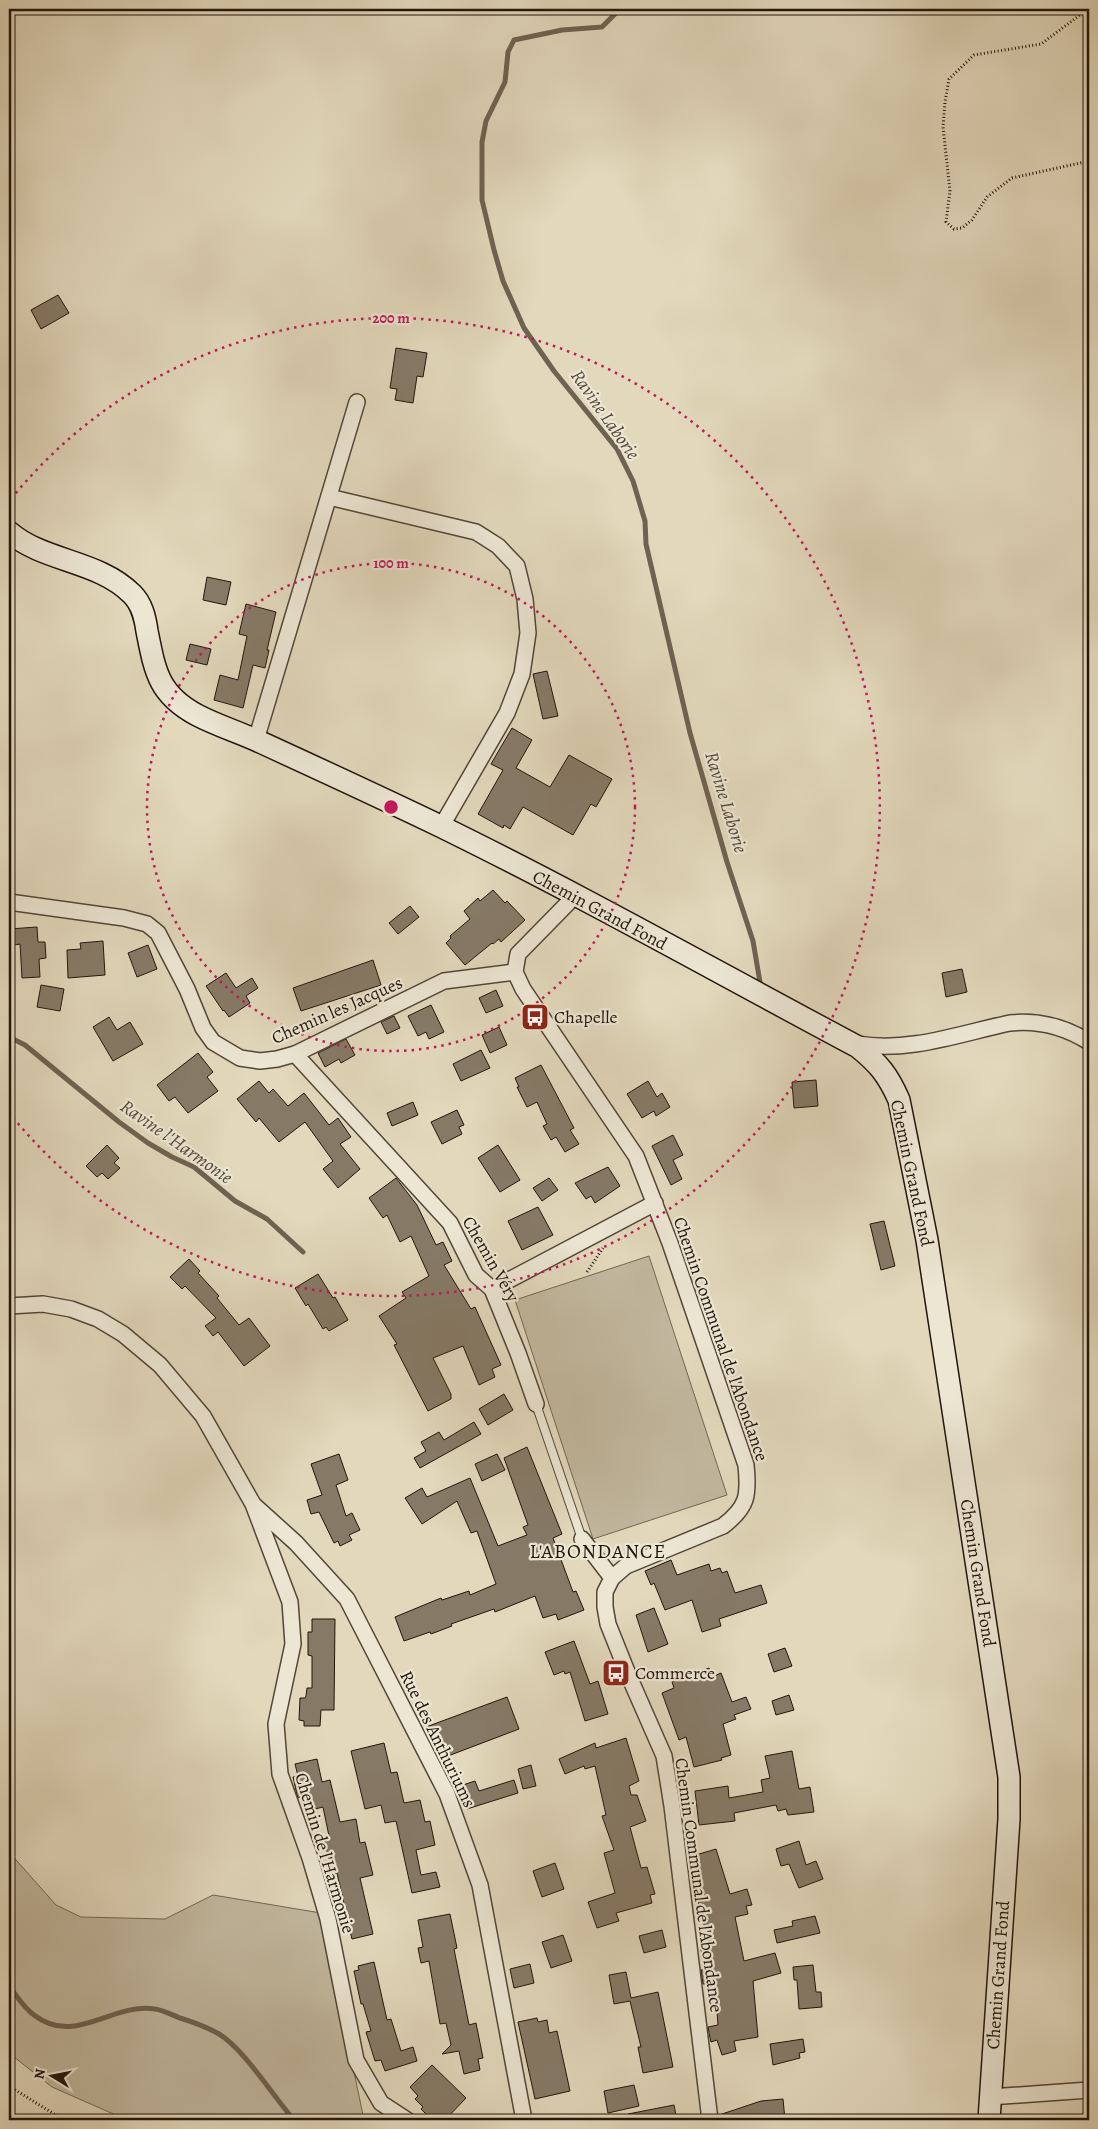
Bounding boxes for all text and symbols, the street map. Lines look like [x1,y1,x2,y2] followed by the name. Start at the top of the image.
[372,308,410,328] text: 200 m
[565,364,646,465] water label: Ravine Laborie
[373,553,409,573] text: 100 m
[698,749,754,856] water label: Ravine Laborie
[382,798,400,816] centre of rings
[529,864,672,956] street label: Chemin Grand Fond
[268,970,406,1050] street label: Chemin les Jacques
[520,1002,550,1032] bus stop icon: Chapelle
[554,1005,618,1029] place label: Chapelle
[115,1093,238,1190] water label: Ravine l'Harmonie
[885,1098,939,1249] street label: Chemin Grand Fond
[457,1212,526,1307] street label: Chemin Véry
[668,1214,774,1464] street label: Chemin Communal de l'Abondance
[954,1497,1002,1649] street label: Chemin Grand Fond
[530,1538,666,1565] district label: L'ABONDANCE
[601,1658,631,1688] bus stop icon: Commerce
[635,1661,715,1685] place label: Commerce
[394,1667,482,1811] street label: Rue des Anthuriums
[669,1756,729,2014] street label: Chemin Communal de l'Abondance
[289,1770,361,1936] street label: Chemin de l'Harmonie
[981,1899,1015,2050] street label: Chemin Grand Fond
[28,2052,78,2102] north arrow
[29,2067,50,2081] text: N

